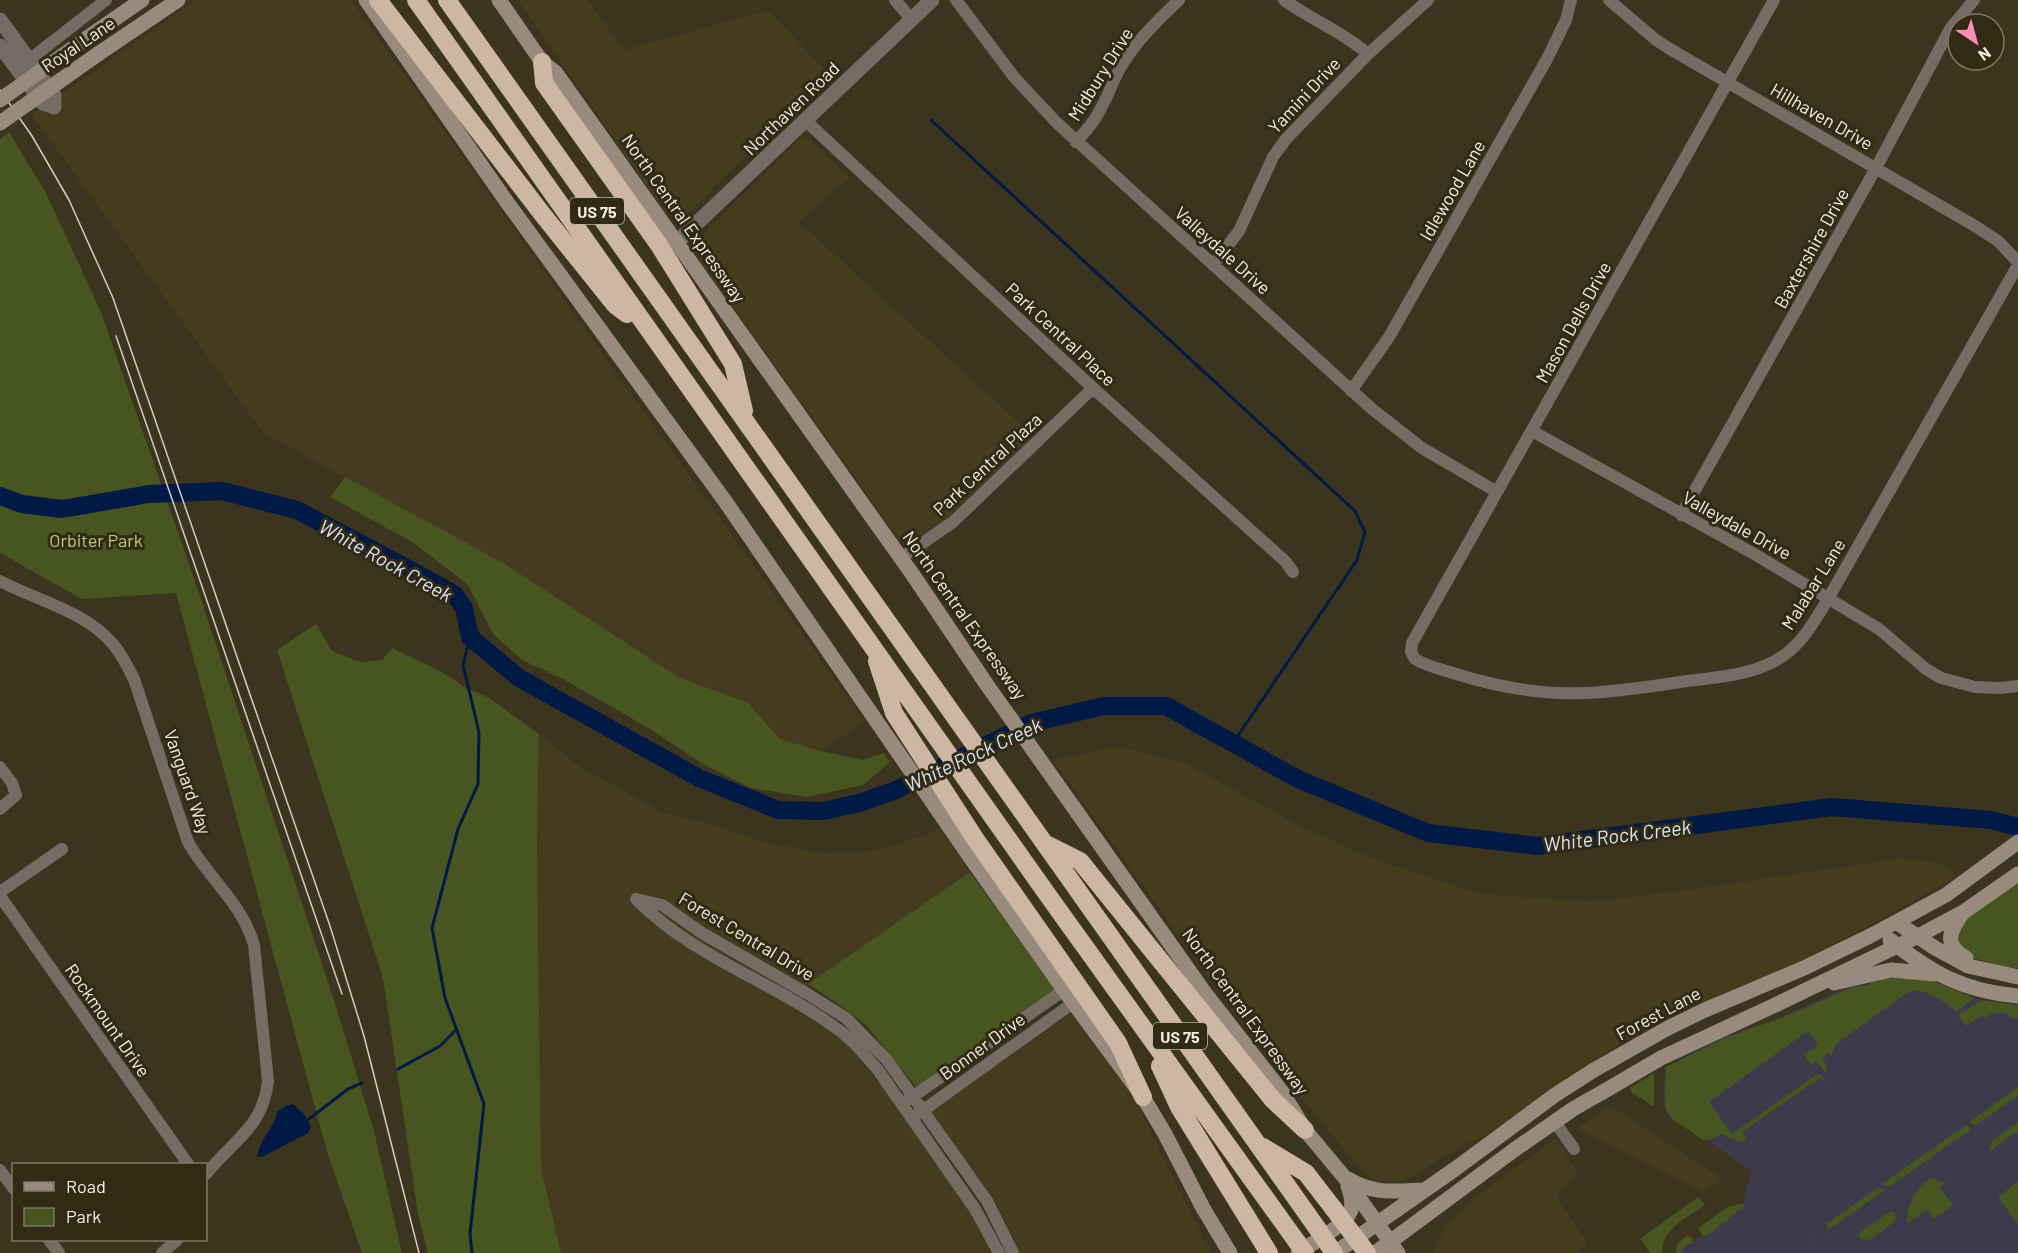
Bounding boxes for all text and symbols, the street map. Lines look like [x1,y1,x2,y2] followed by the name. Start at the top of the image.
[37,11,119,77] street label: Royal Lane
[1946,12,2006,72] north arrow
[1063,23,1137,125] street label: Midbury Drive
[1975,44,1995,65] text: N
[1263,52,1345,138] street label: Yamini Drive
[738,57,844,159] street label: Northaven Road
[1767,78,1877,154] street label: Hillhaven Drive
[617,129,751,307] street label: North Central Expressway
[1414,136,1490,244] street label: Idlewood Lane
[1769,184,1853,312] street label: Baxtershire Drive
[570,198,624,224] road number: US 75
[1171,201,1275,299] street label: Valleydale Drive
[1531,258,1615,386] street label: Mason Dells Drive
[1002,278,1120,390] street label: Park Central Place
[928,408,1046,520] street label: Park Central Plaza
[1679,486,1795,564] street label: Valleydale Drive
[315,513,457,607] water label: White Rock Creek
[898,526,1032,704] street label: North Central Expressway
[49,529,143,551] park label: Orbiter Park
[1776,534,1850,634] street label: Malabar Lane
[901,712,1046,796] water label: White Rock Creek
[160,727,216,837] street label: Vanguard Way
[1542,814,1693,856] water label: White Rock Creek
[675,887,819,985] street label: Forest Central Drive
[1178,923,1314,1099] street label: North Central Expressway
[61,959,155,1081] street label: Rockmount Drive
[1612,982,1704,1044] street label: Forest Lane
[935,1008,1029,1084] street label: Bonner Drive
[1153,1023,1207,1049] road number: US 75
[12,1163,207,1241] legend
[66,1175,106,1197] text: Road
[66,1205,101,1227] text: Park

